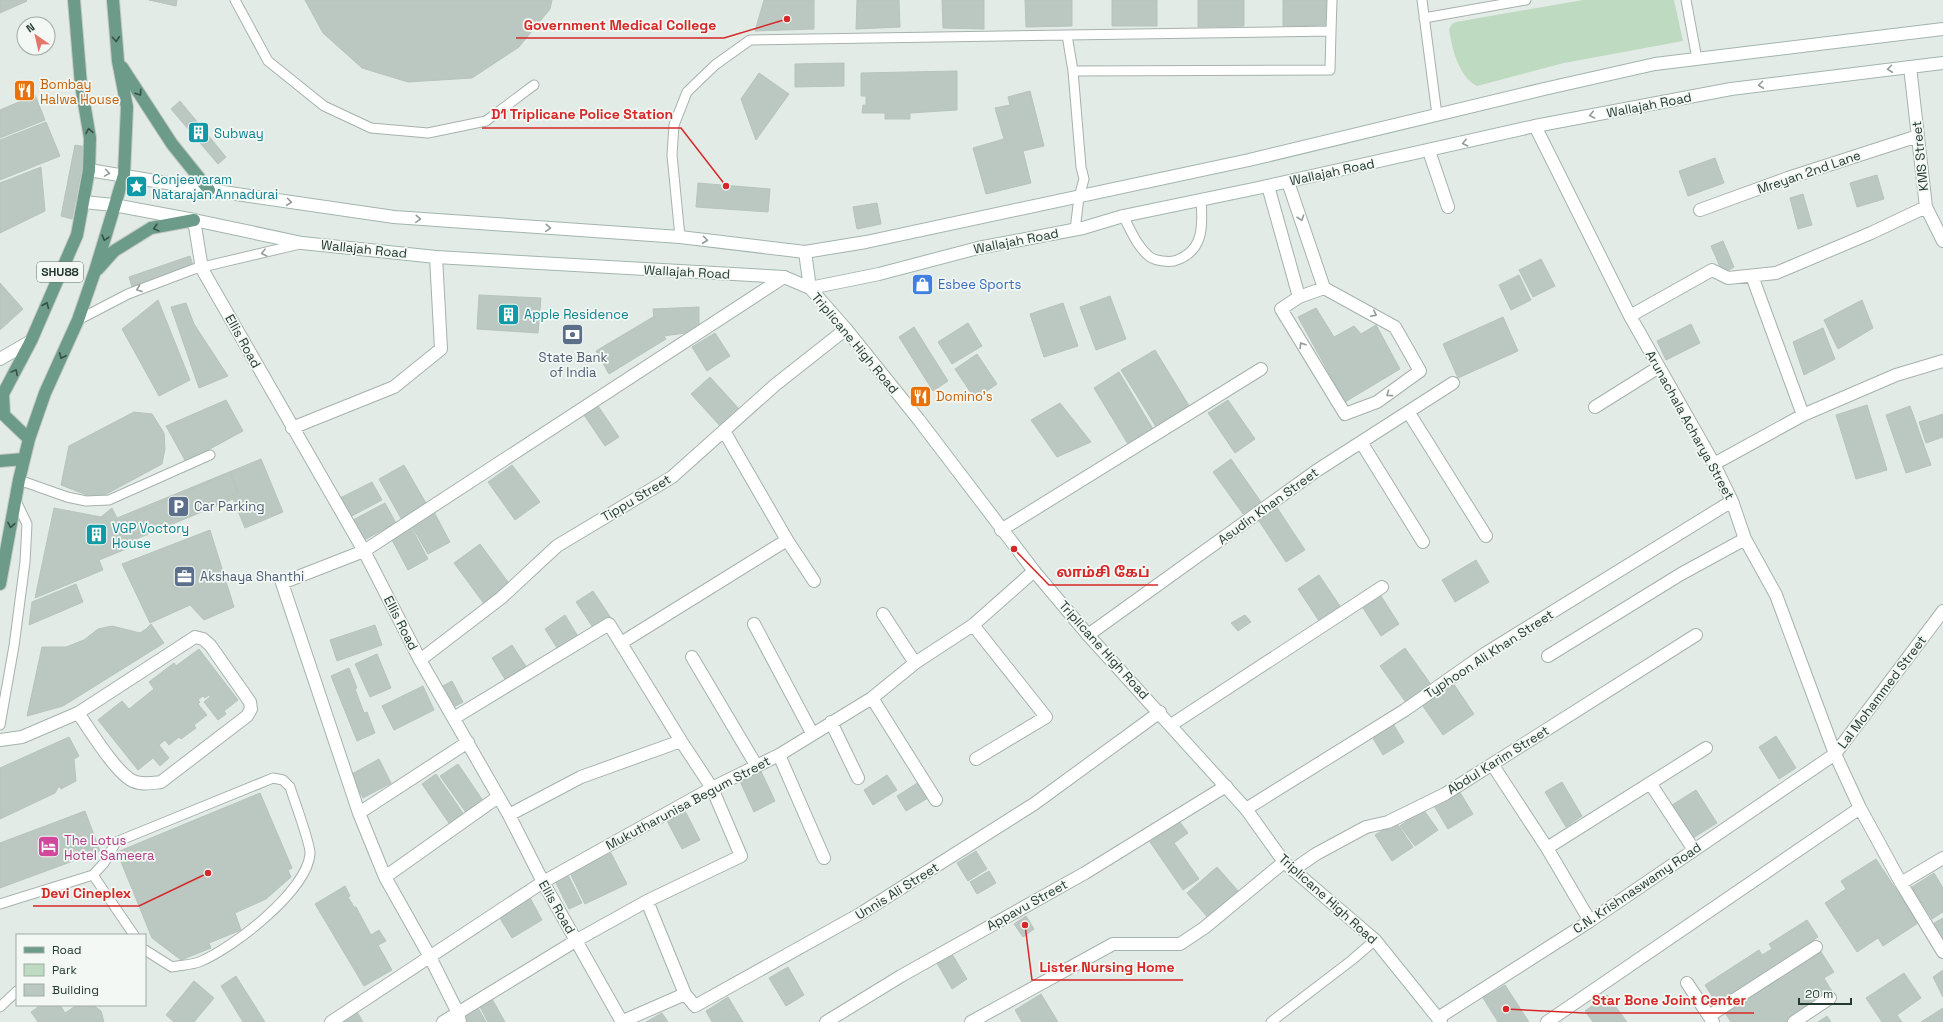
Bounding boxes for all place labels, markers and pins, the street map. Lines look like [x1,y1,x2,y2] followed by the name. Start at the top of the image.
[516,12,724,38] callout: Government Medical College
[40,76,119,108] place label: Bombay Halwa House
[11,78,37,104] restaurant icon: Bombay Halwa House
[482,102,681,128] callout: D1 Triplicane Police Station
[186,120,212,146] building icon: Subway
[214,125,264,142] place label: Subway
[152,171,278,203] place label: Conjeevaram Natarajan Annadurai
[123,173,149,199] place icon: Conjeevaram Natarajan Annadurai
[909,271,935,297] shop icon: Esbee Sports
[938,276,1022,293] place label: Esbee Sports
[496,301,522,327] building icon: Apple Residence
[524,306,629,323] place label: Apple Residence
[560,322,586,348] bank icon: State Bank of India
[539,349,607,381] place label: State Bank of India
[908,383,934,409] restaurant icon: Domino's
[936,388,993,405] place label: Domino's
[166,493,192,519] parking icon: Car Parking
[194,498,265,515] place label: Car Parking
[112,520,189,552] place label: VGP Voctory House
[84,522,110,548] building icon: VGP Voctory House
[1049,559,1158,585] callout: லாம்சி கேப்
[171,563,197,589] office icon: Akshaya Shanthi
[200,568,304,585] place label: Akshaya Shanthi
[64,832,155,864] place label: The Lotus Hotel Sameera
[36,834,62,860] hotel icon: The Lotus Hotel Sameera
[33,880,139,906] callout: Devi Cineplex
[1032,954,1183,980] callout: Lister Nursing Home
[1584,987,1754,1013] callout: Star Bone Joint Center

